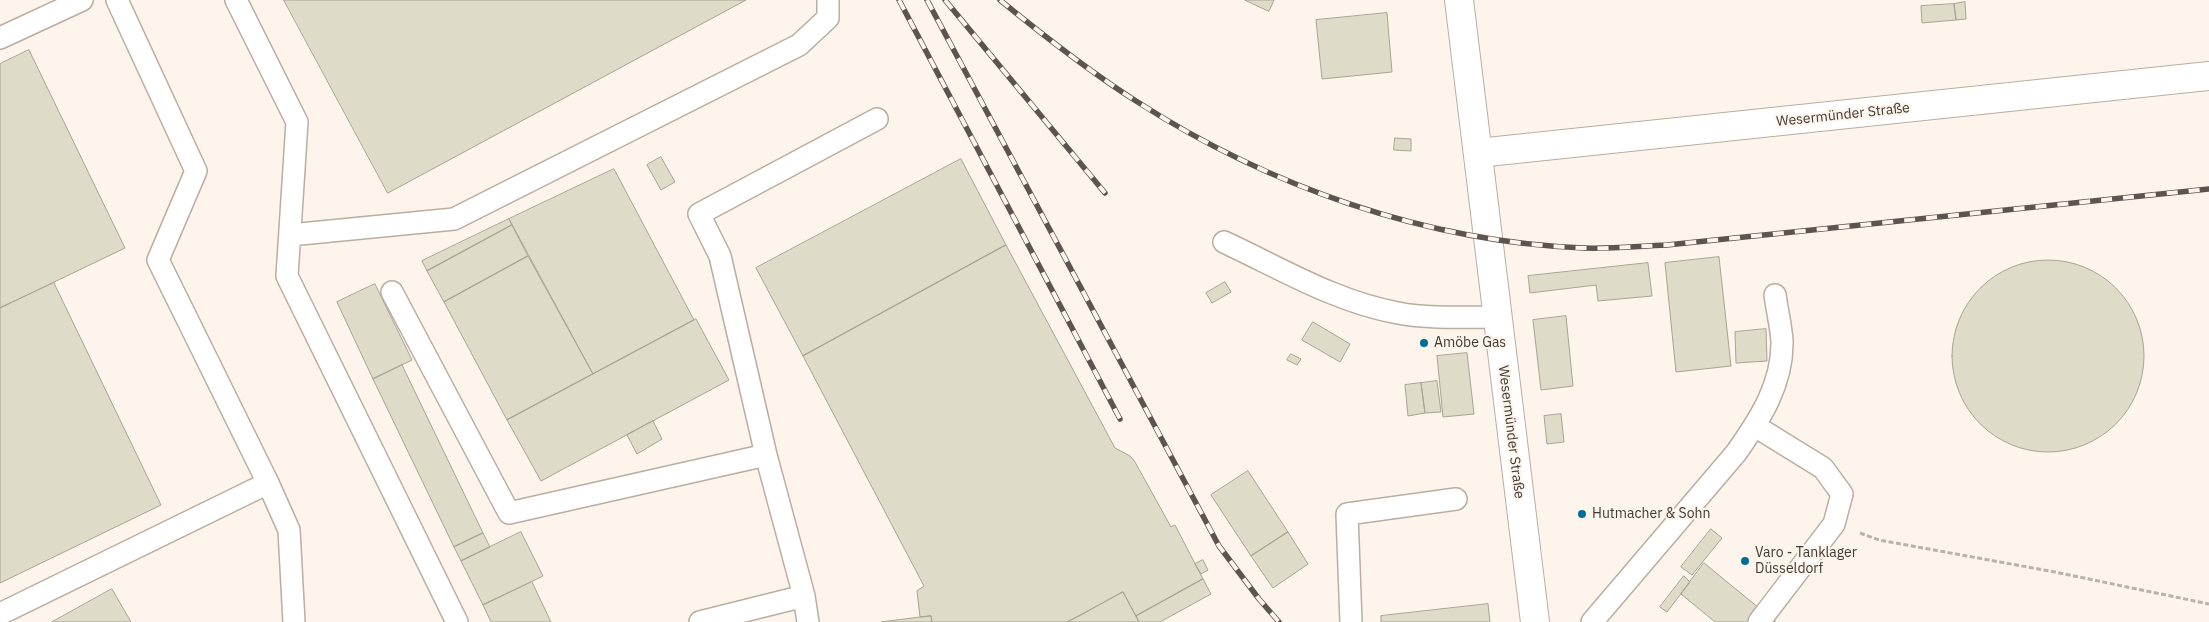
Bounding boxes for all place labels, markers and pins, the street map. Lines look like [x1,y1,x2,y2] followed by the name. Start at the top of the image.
[1434,335,1506,351] place label: Amöbe Gas
[1418,337,1430,349] marker: Amöbe Gas
[1592,506,1710,522] place label: Hutmacher & Sohn
[1576,508,1588,520] marker: Hutmacher & Sohn
[1755,545,1857,578] place label: Varo - Tanklager Düsseldorf
[1739,555,1751,567] marker: Varo - Tanklager Düsseldorf

